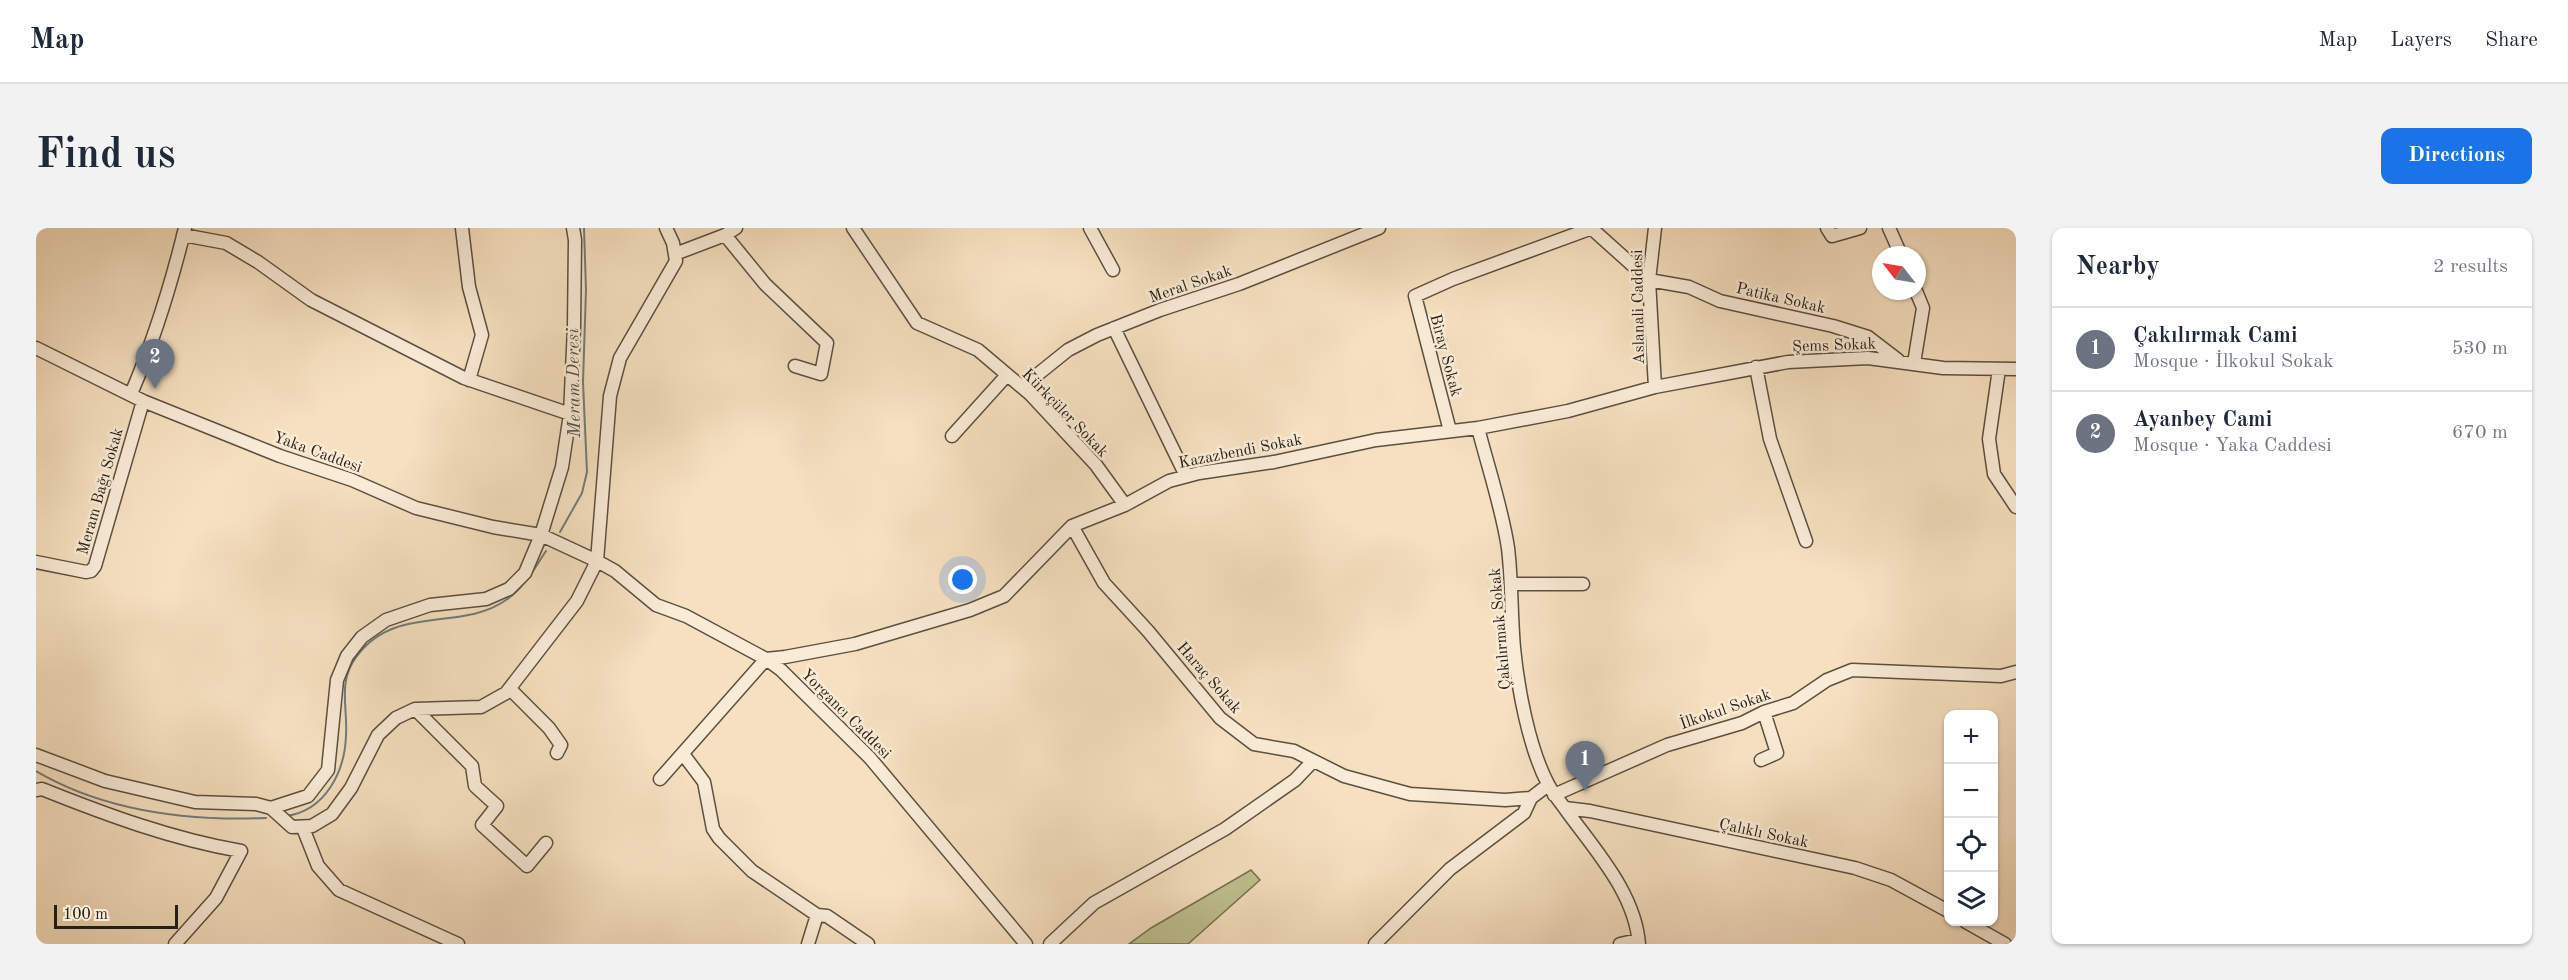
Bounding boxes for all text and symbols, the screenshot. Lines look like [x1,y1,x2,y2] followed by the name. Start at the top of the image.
[30,27,84,55] text: Map
[2318,30,2357,51] text: Map
[2390,30,2452,51] text: Layers
[2485,30,2538,51] text: Share
[2381,128,2532,184] button: Directions
[36,135,175,177] text: Find us
[1872,246,1926,300] north arrow
[1630,249,1648,365] street label: Aslanali Caddesi
[2076,254,2160,280] text: Nearby
[2433,257,2508,277] text: 2 results
[1147,263,1234,307] street label: Meral Sokak
[1734,281,1827,317] street label: Patika Sokak
[1426,312,1464,399] street label: Biray Sokak
[2133,325,2297,347] text: Çakılırmak Cami
[564,328,584,439] water label: Meram Deresi
[1792,337,1876,355] street label: Şems Sokak
[2090,339,2101,359] text: 1
[2452,339,2508,359] text: 530 m
[136,340,174,389] pin: 2
[2133,352,2334,372] text: Mosque · İlkokul Sokak
[1018,366,1111,461] street label: Kürkçüler Sokak
[2133,409,2272,431] text: Ayanbey Cami
[2090,423,2101,443] text: 2
[2452,423,2508,443] text: 670 m
[75,426,127,557] street label: Meram Bağı Sokak
[271,429,364,476] street label: Yaka Caddesi
[1177,432,1304,472] street label: Kazazbendi Sokak
[2133,436,2332,456] text: Mosque · Yaka Caddesi
[948,565,977,594] your location
[1488,567,1514,690] street label: Çakılırmak Sokak
[1173,640,1244,717] street label: Haraç Sokak
[798,666,894,762] street label: Yorgancı Caddesi
[1677,683,1773,733] street label: İlkokul Sokak
[1944,710,1998,926] map controls
[1944,710,1998,764] button: +
[1566,742,1604,791] pin: 1
[1944,764,1998,818] button: −
[1717,817,1810,851] street label: Çalıklı Sokak
[1944,818,1998,872] button: locate
[1944,872,1998,926] button: layers
[54,902,178,930] scale bar
[63,907,108,923] text: 100 m

